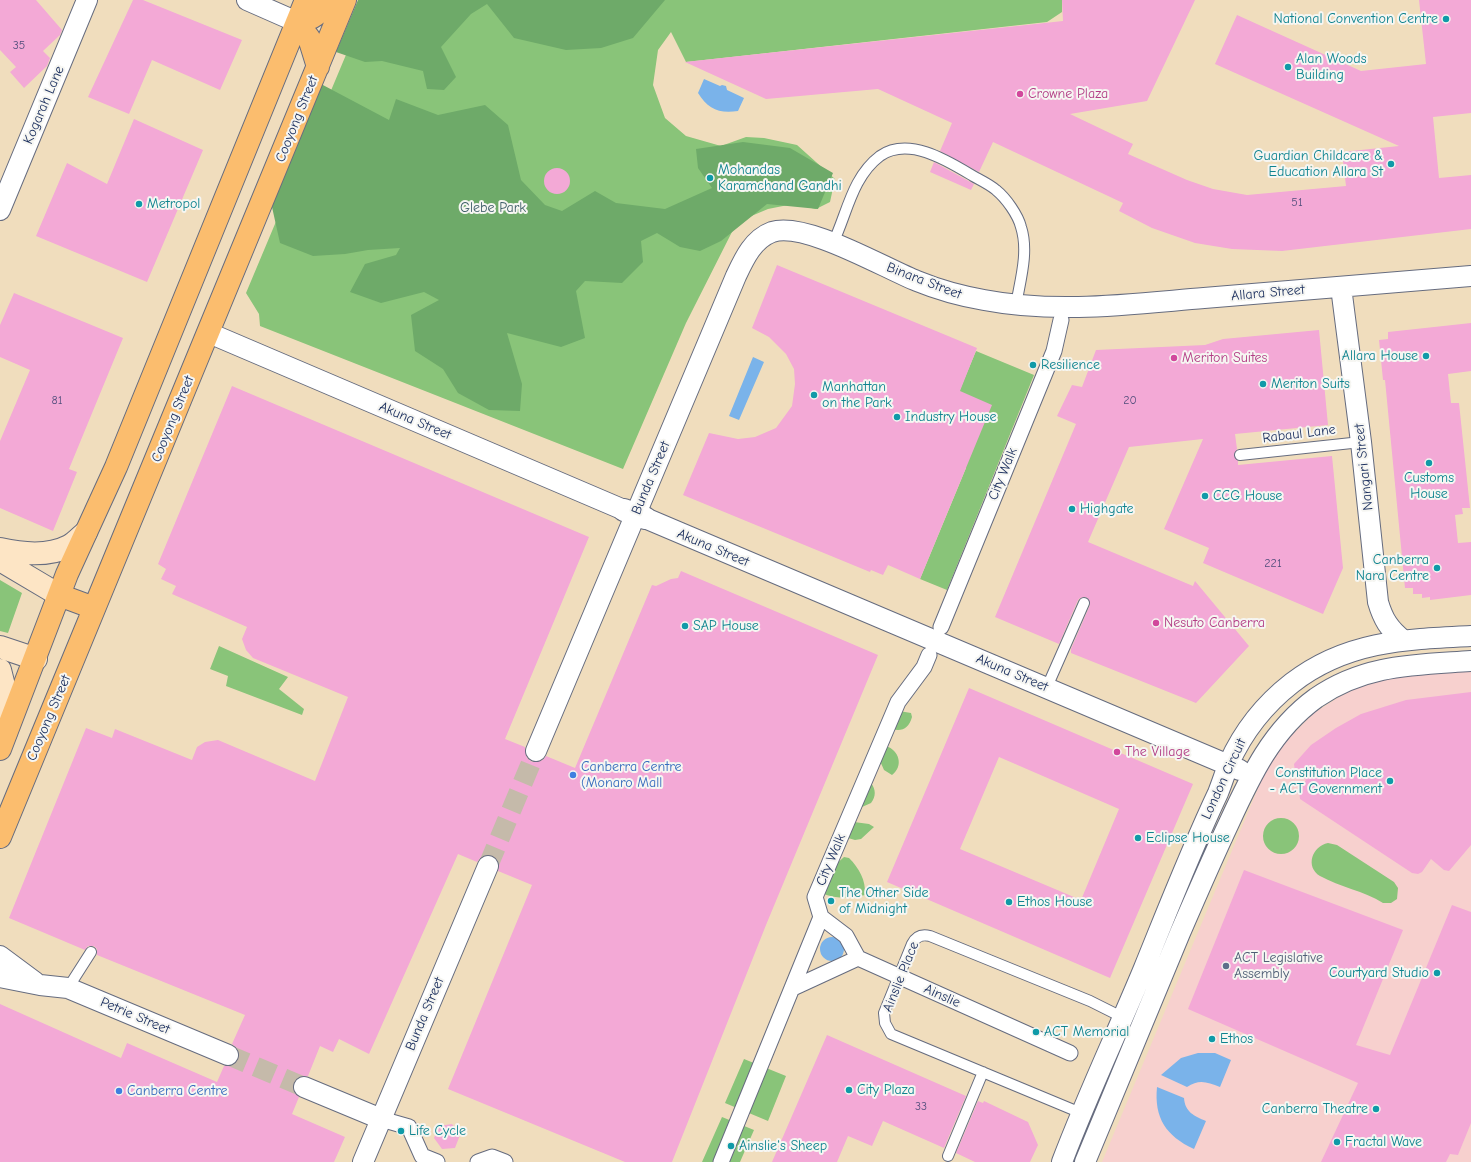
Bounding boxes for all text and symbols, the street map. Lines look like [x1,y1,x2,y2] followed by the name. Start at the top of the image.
[1274,11,1438,27] place label: National Convention Centre
[1441,14,1451,24] marker: National Convention Centre
[13,39,25,53] house number: 35
[1296,51,1366,84] place label: Alan Woods Building
[1283,62,1293,72] marker: Alan Woods Building
[20,63,68,147] street label: Kogarah Lane
[272,73,322,165] street label: Cooyong Street
[1028,86,1108,102] place label: Crowne Plaza
[1015,89,1025,99] marker: Crowne Plaza
[1253,148,1383,180] place label: Guardian Childcare & Education Allara St
[1386,159,1396,169] marker: Guardian Childcare & Education Allara St
[718,162,842,194] place label: Mohandas Karamchand Gandhi
[705,173,715,183] marker: Mohandas Karamchand Gandhi
[147,196,200,212] place label: Metropol
[1291,196,1303,210] house number: 51
[134,199,144,209] marker: Metropol
[460,200,526,216] park label: Glebe Park
[884,259,964,303] street label: Binara Street
[1231,281,1305,305] street label: Allara Street
[1342,348,1418,364] place label: Allara House
[1182,350,1267,366] place label: Meriton Suites
[1421,351,1431,361] marker: Allara House
[1169,353,1179,363] marker: Meriton Suites
[1041,357,1100,373] place label: Resilience
[1028,360,1038,370] marker: Resilience
[148,373,198,465] street label: Cooyong Street
[1271,376,1350,392] place label: Meriton Suits
[822,379,892,412] place label: Manhattan on the Park
[1258,379,1268,389] marker: Meriton Suits
[809,390,819,400] marker: Manhattan on the Park
[52,394,62,408] house number: 81
[1123,394,1137,408] house number: 20
[376,398,454,444] street label: Akuna Street
[905,409,997,425] place label: Industry House
[892,412,902,422] marker: Industry House
[1261,421,1337,447] street label: Rabaul Lane
[1351,423,1377,511] street label: Nangari Street
[628,439,674,517] street label: Bunda Street
[985,445,1021,503] street label: City Walk
[1424,458,1434,468] marker: Customs House
[1404,470,1454,502] place label: Customs House
[1213,488,1282,504] place label: CCG House
[1200,491,1210,501] marker: CCG House
[1080,501,1133,517] place label: Highgate
[1067,504,1077,514] marker: Highgate
[674,525,752,571] street label: Akuna Street
[1356,552,1429,584] place label: Canberra Nara Centre
[1264,557,1282,571] house number: 221
[1432,563,1442,573] marker: Canberra Nara Centre
[1164,615,1265,631] place label: Nesuto Canberra
[693,618,759,634] place label: SAP House
[1151,618,1161,628] marker: Nesuto Canberra
[680,621,690,631] marker: SAP House
[973,650,1051,696] street label: Akuna Street
[23,673,75,763] street label: Cooyong Street
[1198,736,1250,822] street label: London Circuit
[1125,744,1190,760] place label: The Village
[1112,747,1122,757] marker: The Village
[581,759,681,792] place label: Canberra Centre (Monaro Mall
[1270,765,1382,798] place label: Constitution Place - ACT Government
[568,770,578,780] marker: Canberra Centre (Monaro Mall
[1385,776,1395,786] marker: Constitution Place - ACT Government
[1146,830,1230,846] place label: Eclipse House
[813,831,849,889] street label: City Walk
[1133,833,1143,843] marker: Eclipse House
[839,885,929,918] place label: The Other Side of Midnight
[1017,894,1092,910] place label: Ethos House
[826,896,836,906] marker: The Other Side of Midnight
[1004,897,1014,907] marker: Ethos House
[879,939,923,1015] street label: Ainslie Place
[1234,950,1323,982] place label: ACT Legislative Assembly
[1221,961,1231,971] marker: ACT Legislative Assembly
[1329,965,1429,981] place label: Courtyard Studio
[1432,968,1442,978] marker: Courtyard Studio
[402,975,448,1053] street label: Bunda Street
[921,981,963,1011] street label: Ainslie
[98,994,172,1038] street label: Petrie Street
[1044,1024,1129,1040] place label: ACT Memorial
[1031,1027,1041,1037] marker: ACT Memorial
[1220,1031,1253,1047] place label: Ethos
[1207,1034,1217,1044] marker: Ethos
[857,1082,915,1098] place label: City Plaza
[127,1083,227,1099] place label: Canberra Centre
[844,1085,854,1095] marker: City Plaza
[114,1086,124,1096] marker: Canberra Centre
[915,1100,927,1114] house number: 33
[1262,1101,1368,1117] place label: Canberra Theatre
[1371,1104,1381,1114] marker: Canberra Theatre
[409,1123,466,1139] place label: Life Cycle
[396,1126,406,1136] marker: Life Cycle
[1345,1134,1422,1150] place label: Fractal Wave
[1332,1137,1342,1147] marker: Fractal Wave
[739,1138,827,1154] place label: Ainslie's Sheep
[726,1141,736,1151] marker: Ainslie's Sheep

